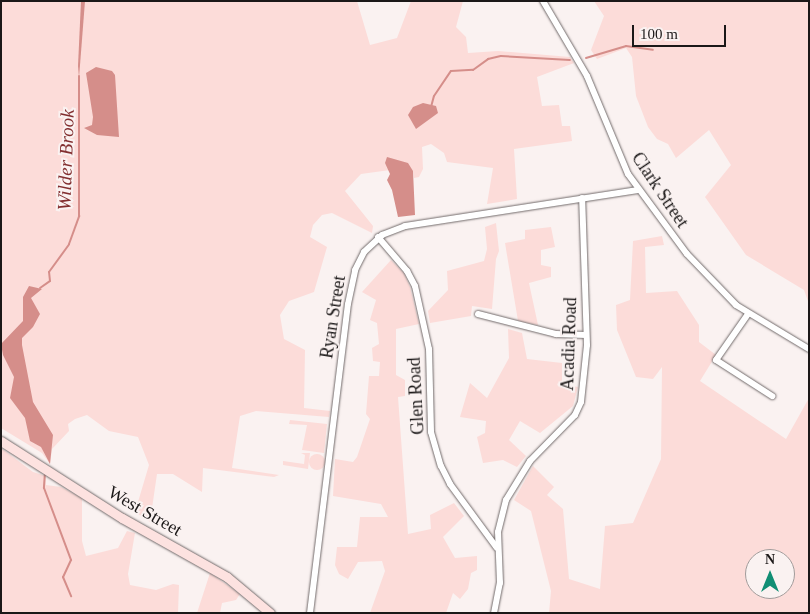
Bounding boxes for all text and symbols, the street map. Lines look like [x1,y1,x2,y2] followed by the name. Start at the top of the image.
[635,15,729,47] scale bar
[640,26,678,42] text: 100 m
[53,109,79,211] water label: Wilder Brook
[627,148,693,232] street label: Clark Street
[316,274,350,360] street label: Ryan Street
[557,297,581,391] street label: Acadia Road
[403,357,429,435] street label: Glen Road
[104,481,186,541] street label: West Street
[745,549,795,599] north arrow
[765,552,775,567] text: N

